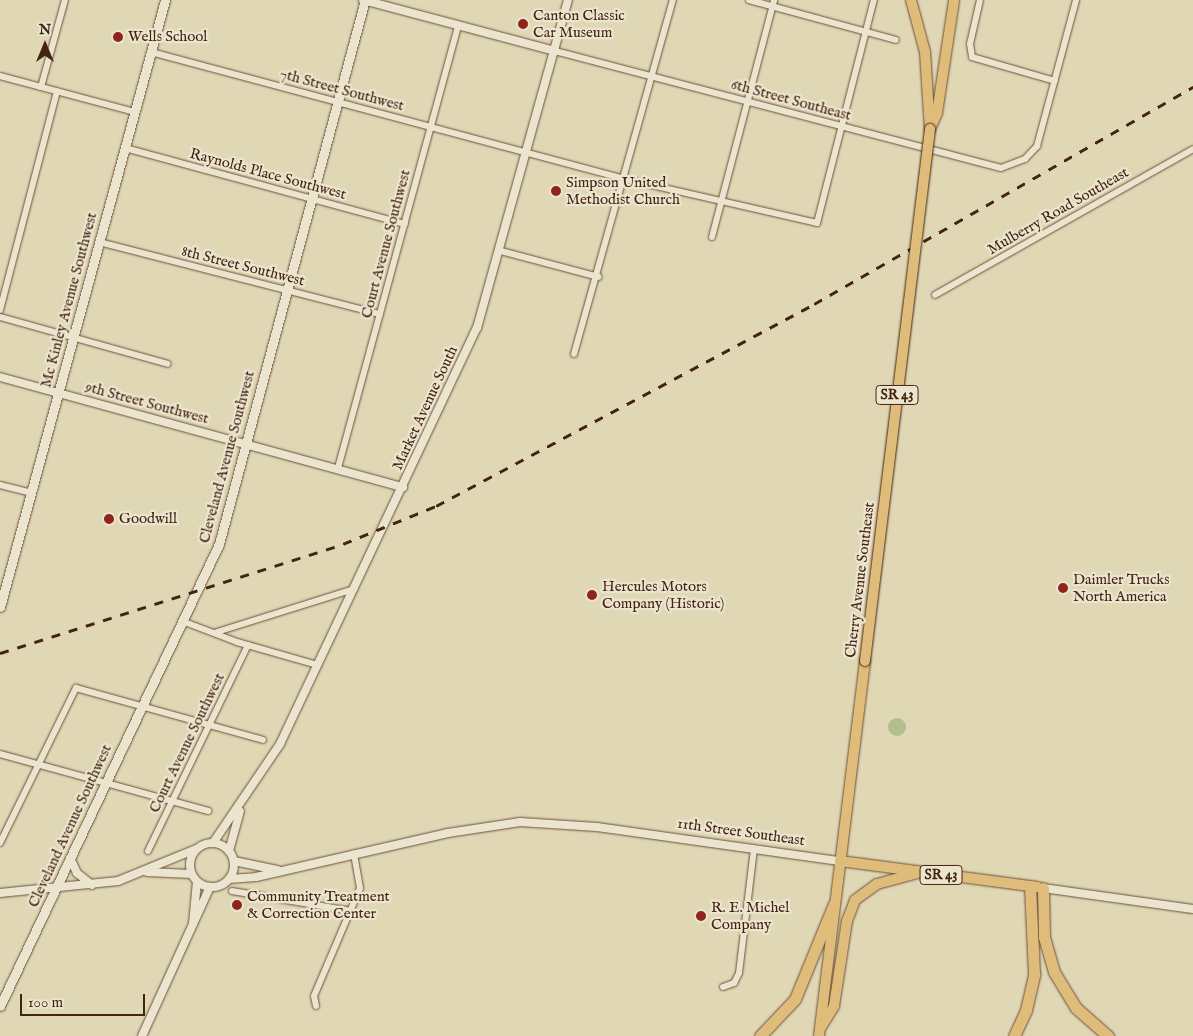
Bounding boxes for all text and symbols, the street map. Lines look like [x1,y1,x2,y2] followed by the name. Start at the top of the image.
[533,6,625,41] place label: Canton Classic Car Museum
[517,18,529,30] marker: Canton Classic Car Museum
[20,20,70,70] north arrow
[39,21,51,39] text: N
[128,28,207,46] place label: Wells School
[112,31,124,43] marker: Wells School
[278,65,406,115] street label: 7th Street Southwest
[729,75,853,125] street label: 6th Street Southeast
[188,144,348,204] street label: Raynolds Place Southwest
[984,163,1132,259] street label: Mulberry Road Southeast
[357,168,415,320] street label: Court Avenue Southwest
[566,173,680,208] place label: Simpson United Methodist Church
[550,185,562,197] marker: Simpson United Methodist Church
[37,210,101,390] street label: Mc Kinley Avenue Southwest
[180,242,306,290] street label: 8th Street Southwest
[388,343,462,473] street label: Market Avenue South
[195,369,259,545] street label: Cleveland Avenue Southwest
[83,378,211,428] street label: 9th Street Southwest
[874,384,920,406] road number: SR 43
[842,501,878,659] street label: Cherry Avenue Southeast
[119,510,177,528] place label: Goodwill
[103,513,115,525] marker: Goodwill
[1073,570,1170,605] place label: Daimler Trucks North America
[602,577,724,612] place label: Hercules Motors Company (Historic)
[1057,582,1069,594] marker: Daimler Trucks North America
[586,589,598,601] marker: Hercules Motors Company (Historic)
[145,670,229,816] street label: Court Avenue Southwest
[24,742,116,910] street label: Cleveland Avenue Southwest
[676,814,806,850] street label: 11th Street Southeast
[918,864,964,886] road number: SR 43
[247,887,390,922] place label: Community Treatment & Correction Center
[711,898,789,933] place label: R. E. Michel Company
[231,899,243,911] marker: Community Treatment & Correction Center
[695,910,707,922] marker: R. E. Michel Company
[22,984,148,1016] scale bar
[28,993,63,1012] text: 100 m

